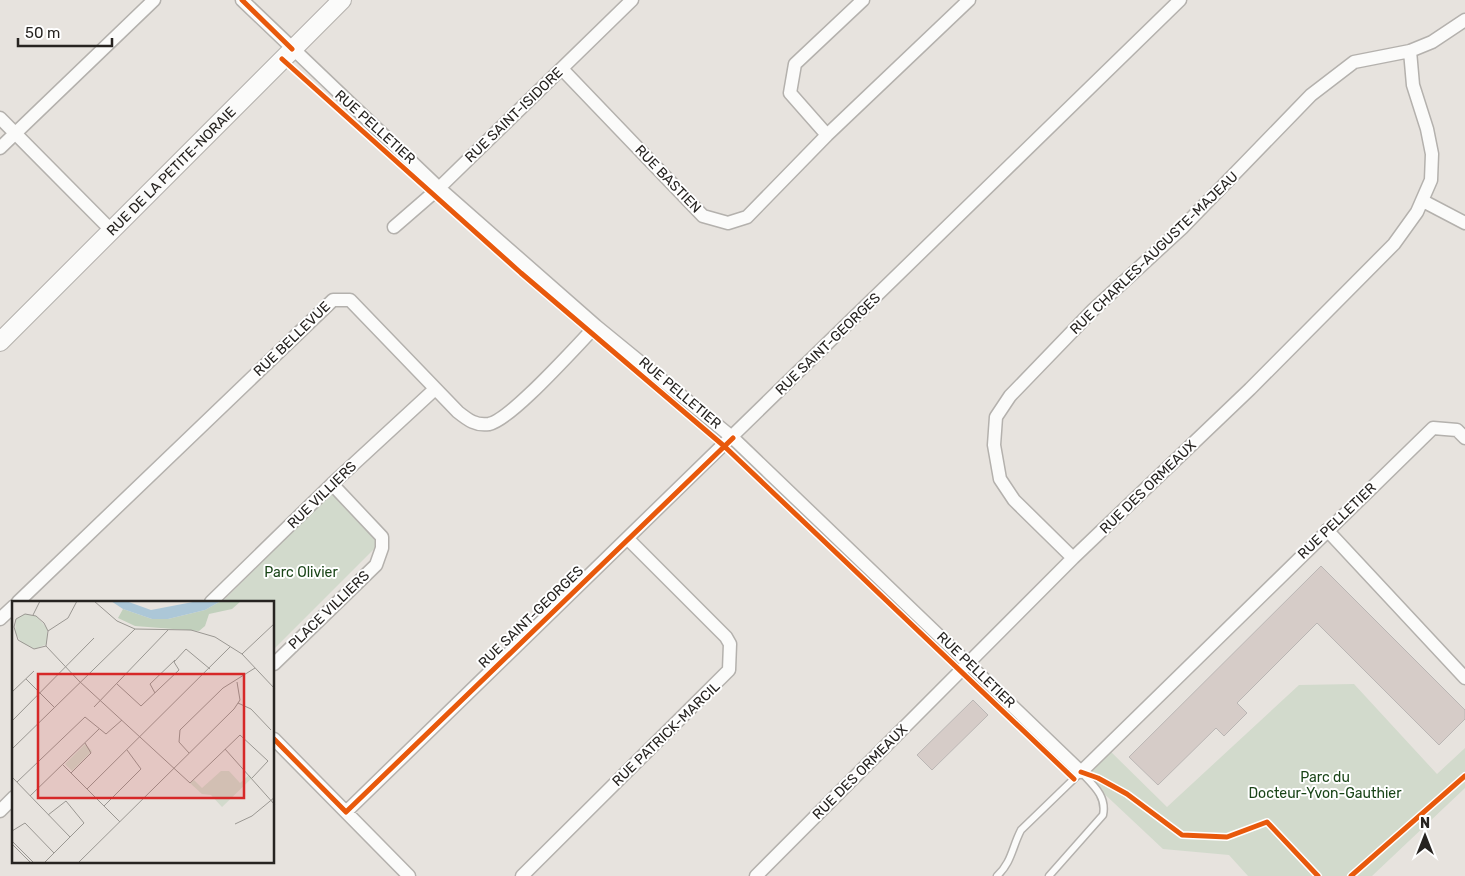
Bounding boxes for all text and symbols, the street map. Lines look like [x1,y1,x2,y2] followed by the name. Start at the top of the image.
[18,15,111,47] scale bar
[25,24,60,42] text: 50 m
[462,64,566,166] street label: RUE SAINT-ISIDORE
[331,86,419,168] street label: RUE PELLETIER
[103,103,239,239] street label: RUE DE LA PETITE-NORAIE
[631,141,705,217] street label: RUE BASTIEN
[1066,168,1242,338] street label: RUE CHARLES-AUGUSTE-MAJEAU
[772,289,884,399] street label: RUE SAINT-GEORGES
[250,298,334,380] street label: RUE BELLEVUE
[635,354,725,432] street label: RUE PELLETIER
[1096,437,1200,537] street label: RUE DES ORMEAUX
[284,458,360,532] street label: RUE VILLIERS
[1294,479,1380,563] street label: RUE PELLETIER
[475,562,587,672] street label: RUE SAINT-GEORGES
[264,564,338,581] park label: Parc Olivier
[285,567,373,653] street label: PLACE VILLIERS
[12,601,275,864] inset map
[933,628,1019,712] street label: RUE PELLETIER
[609,678,723,790] street label: RUE PATRICK-MARCIL
[809,721,911,823] street label: RUE DES ORMEAUX
[1248,769,1402,802] park label: Parc du Docteur-Yvon-Gauthier
[1400,811,1450,861] north arrow
[1420,815,1430,832] text: N

